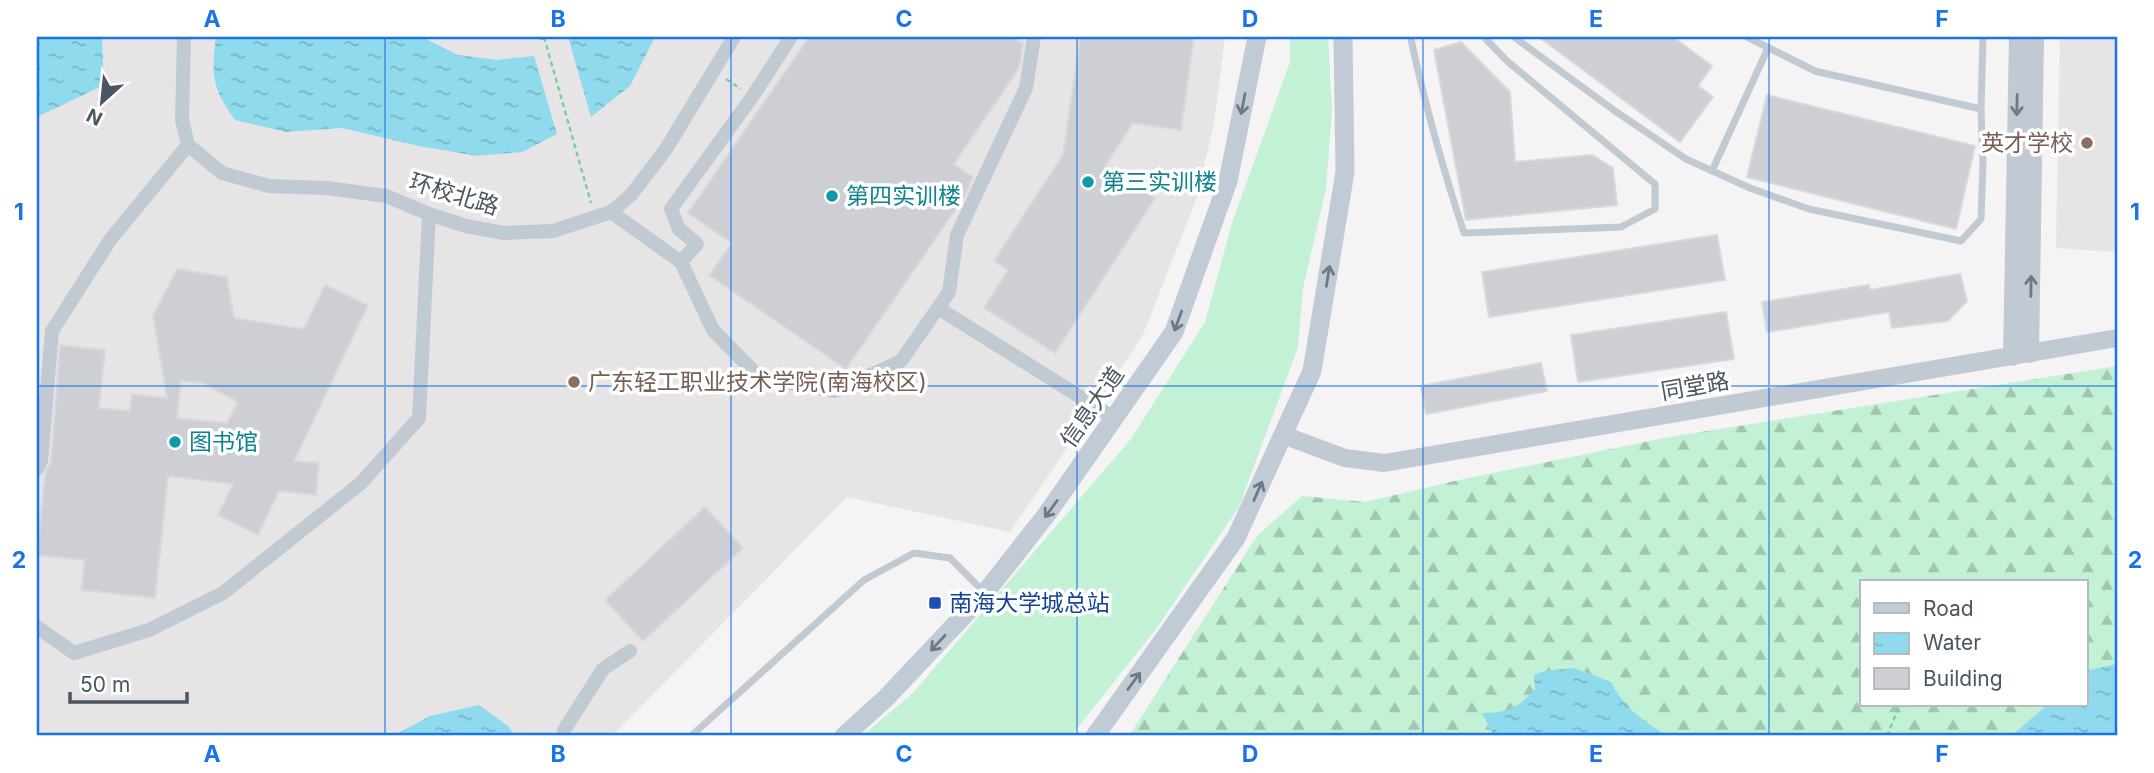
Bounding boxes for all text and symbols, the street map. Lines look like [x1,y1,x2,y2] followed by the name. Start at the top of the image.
[203,5,221,33] text: A
[550,5,566,33] text: B
[895,5,913,33] text: C
[1242,5,1258,33] text: D
[1589,5,1603,33] text: E
[1935,5,1949,33] text: F
[66,66,136,136] north arrow
[1236,92,1250,115] one-way arrow
[2010,93,2024,116] one-way arrow
[83,103,106,130] text: N
[1981,129,2073,157] place label: 英才学校
[2079,135,2095,151] marker: 英才学校
[406,167,502,221] street label: 环校北路
[1102,168,1217,196] place label: 第三实训楼
[1080,174,1096,190] marker: 第三实训楼
[846,182,961,210] place label: 第四实训楼
[824,188,840,204] marker: 第四实训楼
[14,198,24,226] text: 1
[2130,198,2140,226] text: 1
[1322,265,1335,288] one-way arrow
[2024,274,2038,297] one-way arrow
[1171,310,1184,332] one-way arrow
[1054,361,1130,453] street label: 信息大道
[1659,366,1731,406] street label: 同堂路
[588,368,927,396] place label: 广东轻工职业技术学院(南海校区)
[566,374,582,390] marker: 广东轻工职业技术学院(南海校区)
[189,428,258,456] place label: 图书馆
[167,434,183,450] marker: 图书馆
[1252,480,1265,502] one-way arrow
[1043,499,1058,518] one-way arrow
[12,546,26,574] text: 2
[2128,546,2142,574] text: 2
[1860,580,2088,706] legend
[949,589,1110,617] place label: 南海大学城总站
[927,595,943,611] marker: 南海大学城总站
[1923,596,1974,621] text: Road
[1923,630,1981,655] text: Water
[930,634,947,651] one-way arrow
[70,661,187,705] scale bar
[1923,666,2003,691] text: Building
[80,672,130,697] text: 50 m
[1127,672,1141,691] one-way arrow
[203,740,221,768] text: A
[550,740,566,768] text: B
[895,740,913,768] text: C
[1242,740,1258,768] text: D
[1589,740,1603,768] text: E
[1935,740,1949,768] text: F

